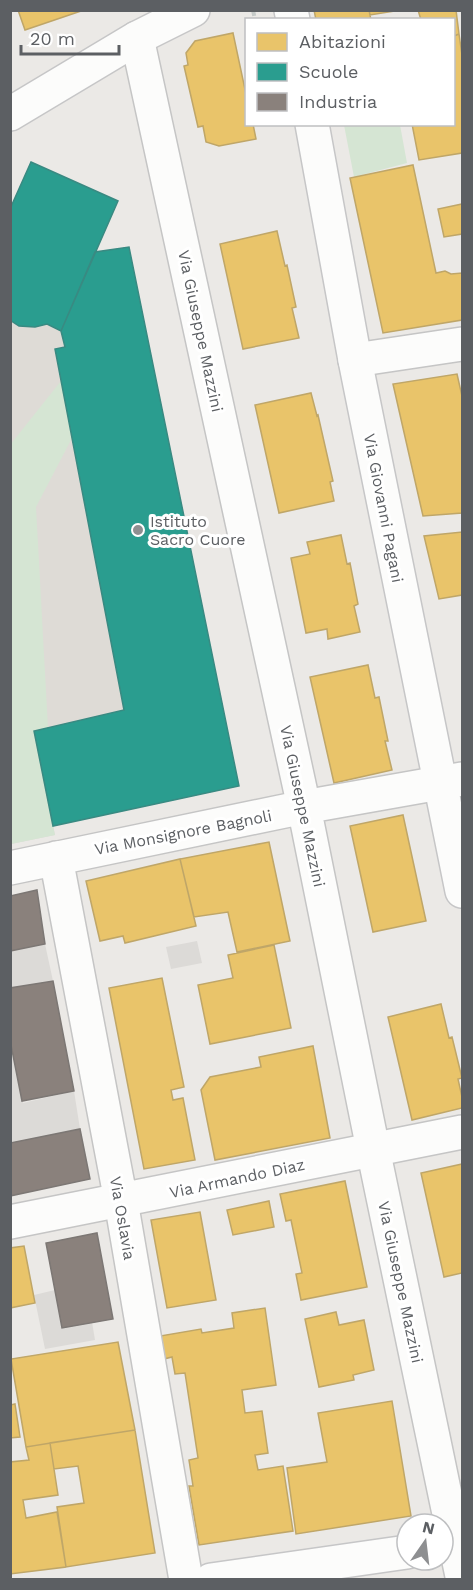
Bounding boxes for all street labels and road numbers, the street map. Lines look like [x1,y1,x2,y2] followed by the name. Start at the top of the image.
[174,248,227,414] street label: Via Giuseppe Mazzini
[360,432,407,584] street label: Via Giovanni Pagani
[276,723,329,889] street label: Via Giuseppe Mazzini
[93,806,273,859] street label: Via Monsignore Bagnoli
[168,1155,306,1202] street label: Via Armando Diaz
[106,1175,139,1261] street label: Via Oslavia
[374,1199,427,1365] street label: Via Giuseppe Mazzini

